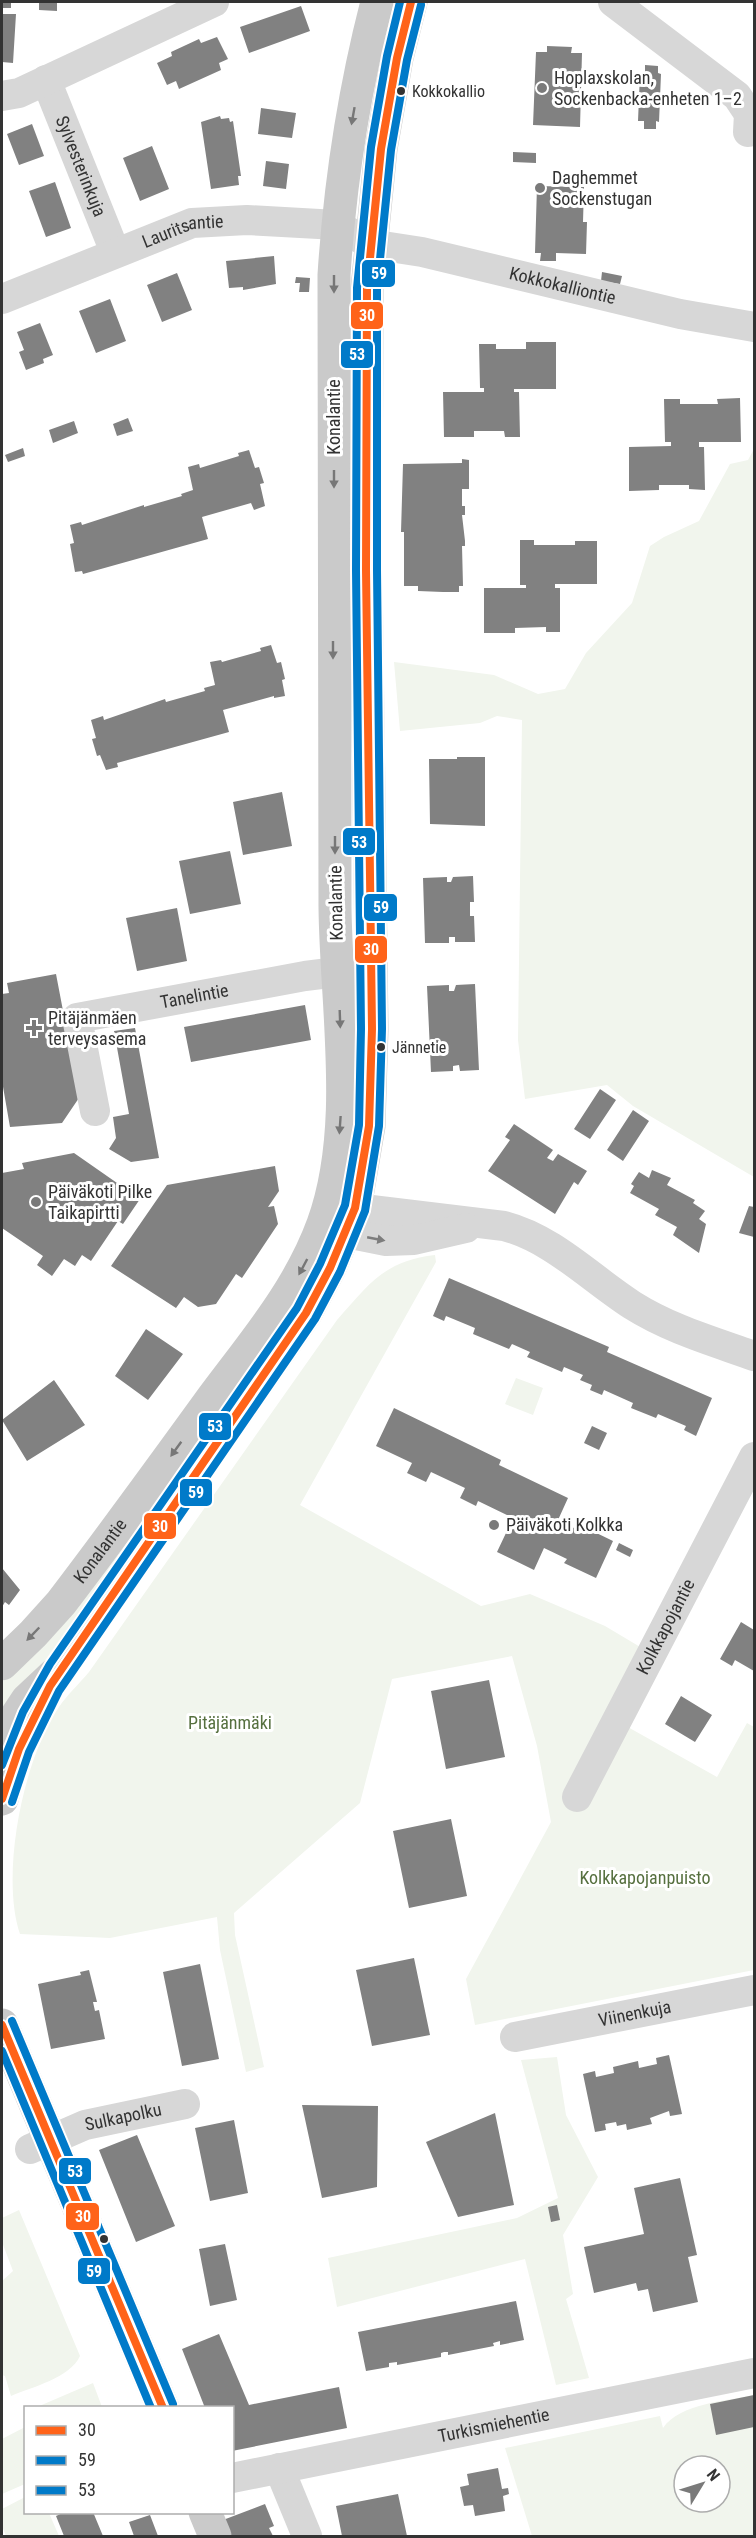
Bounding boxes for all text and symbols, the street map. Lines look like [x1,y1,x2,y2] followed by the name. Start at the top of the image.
[554,67,742,109] place label: Hoplaxskolan, Sockenbacka-enheten 1–2
[535,81,549,95] marker: Hoplaxskolan, Sockenbacka-enheten 1–2
[412,82,485,101] place label: Kokkokallio
[395,85,407,97] marker: Kokkokallio
[348,107,357,126] one-way arrow
[51,113,111,220] street label: Sylvesterinkuja
[552,167,652,209] place label: Daghemmet Sockenstugan
[533,181,547,195] marker: Daghemmet Sockenstugan
[139,210,224,252] street label: Lauritsantie
[361,259,396,288] line badge: 59
[507,262,618,308] street label: Kokkokalliontie
[371,264,387,283] text: 59
[329,274,339,293] one-way arrow
[350,301,384,330] line badge: 30
[359,306,375,325] text: 30
[340,340,374,369] line badge: 53
[349,345,365,364] text: 53
[323,379,344,455] street label: Konalantie
[329,469,339,488] one-way arrow
[329,640,338,659] one-way arrow
[342,827,376,856] line badge: 53
[351,833,367,852] text: 53
[330,835,340,854] one-way arrow
[324,865,347,941] street label: Konalantie
[363,893,398,922] line badge: 59
[373,898,389,917] text: 59
[354,935,388,964] line badge: 30
[363,940,379,959] text: 30
[158,979,230,1012] street label: Tanelintie
[48,1007,146,1049] place label: Pitäjänmäen terveysasema
[335,1009,344,1028] one-way arrow
[25,1019,43,1037] marker: Pitäjänmäen terveysasema
[392,1038,446,1057] place label: Jännetie
[375,1041,387,1053] marker: Jännetie
[335,1116,344,1135] one-way arrow
[48,1181,152,1223] place label: Päiväkoti Pilke Taikapirtti
[29,1195,43,1209] marker: Päiväkoti Pilke Taikapirtti
[367,1235,386,1244] one-way arrow
[299,1259,308,1276] one-way arrow
[198,1412,232,1441] line badge: 53
[207,1417,223,1436] text: 53
[170,1441,182,1456] one-way arrow
[179,1478,213,1507] line badge: 59
[188,1483,204,1502] text: 59
[143,1512,177,1540] line badge: 30
[69,1514,131,1587] street label: Konalantie
[506,1514,623,1535] place label: Päiväkoti Kolkka
[152,1517,168,1536] text: 30
[487,1518,501,1532] marker: Päiväkoti Kolkka
[632,1575,699,1678] street label: Kolkkapojantie
[26,1627,40,1641] one-way arrow
[188,1712,272,1733] park label: Pitäjänmäki
[580,1867,710,1888] park label: Kolkkapojanpuisto
[596,1996,673,2030] street label: Viinenkuja
[83,2098,163,2135] street label: Sulkapolku
[58,2157,92,2185] line badge: 53
[67,2162,83,2181] text: 53
[65,2202,100,2231] line badge: 30
[75,2207,91,2226] text: 30
[98,2233,110,2245] unlabelled marker
[77,2257,111,2285] line badge: 59
[86,2262,102,2281] text: 59
[436,2403,551,2446] street label: Turkismiehentie
[24,2406,234,2514] legend
[78,2419,96,2440] text: 30
[78,2449,96,2470] text: 59
[672,2454,732,2514] north arrow
[703,2465,724,2485] text: N
[78,2479,96,2500] text: 53

